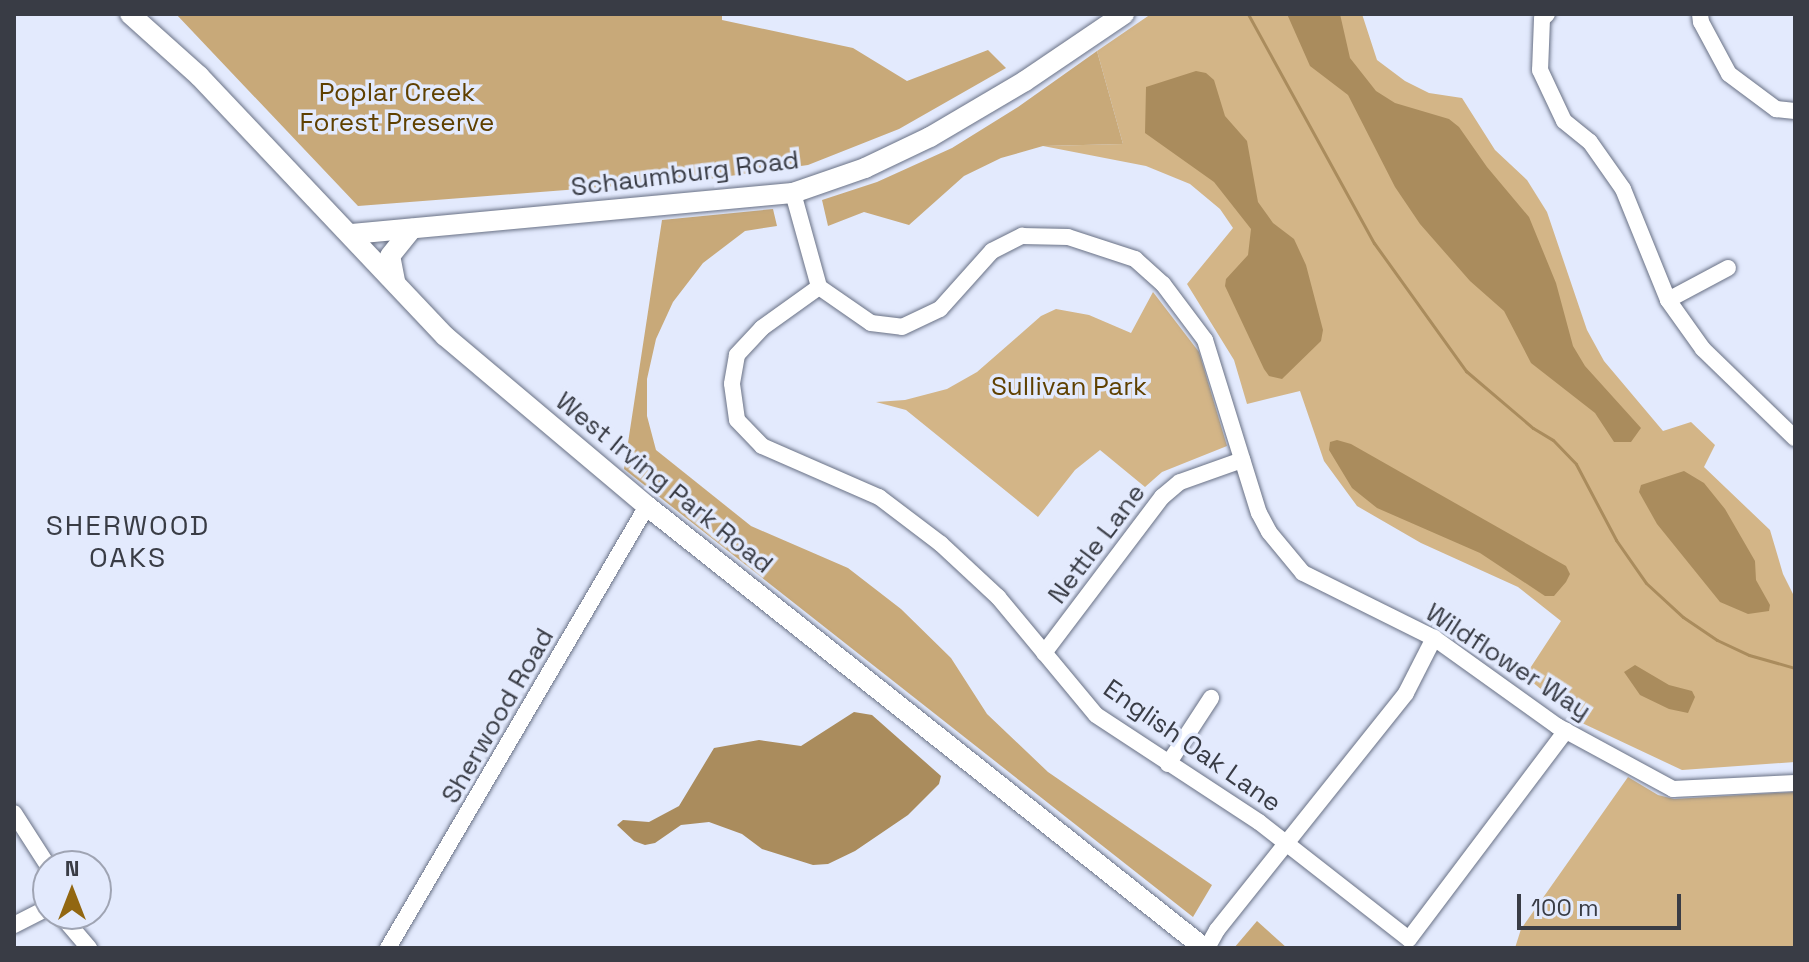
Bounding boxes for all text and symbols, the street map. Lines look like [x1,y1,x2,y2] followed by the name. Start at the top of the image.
[300,77,494,138] park label: Poplar Creek Forest Preserve
[569,145,801,203] street label: Schaumburg Road
[991,371,1147,403] park label: Sullivan Park
[549,386,779,580] street label: West Irving Park Road
[1042,478,1152,610] street label: Nettle Lane
[46,508,210,574] district label: SHERWOOD OAKS
[1420,597,1596,727] street label: Wildflower Way
[435,623,561,809] street label: Sherwood Road
[1097,673,1287,819] street label: English Oak Lane
[32,850,112,930] north arrow
[65,854,79,882] text: N
[1521,878,1685,928] scale bar
[1531,892,1599,923] text: 100 m

